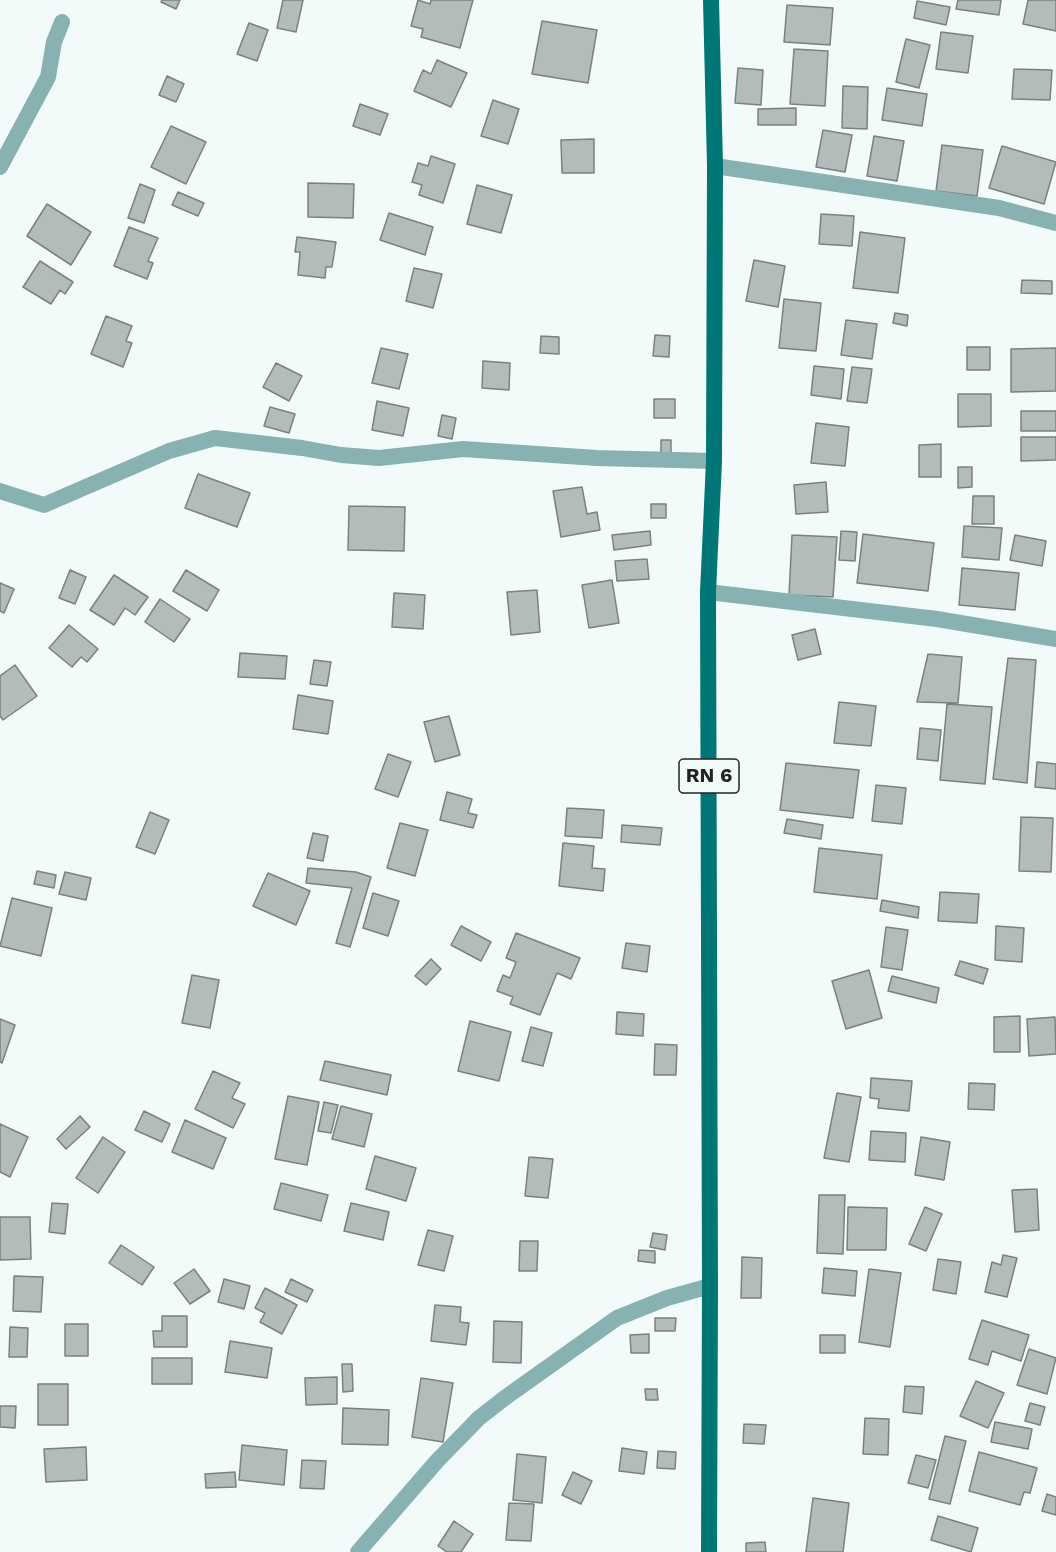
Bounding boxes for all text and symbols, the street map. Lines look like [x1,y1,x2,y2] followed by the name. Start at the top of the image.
[679,759,739,793] road number: RN 6

